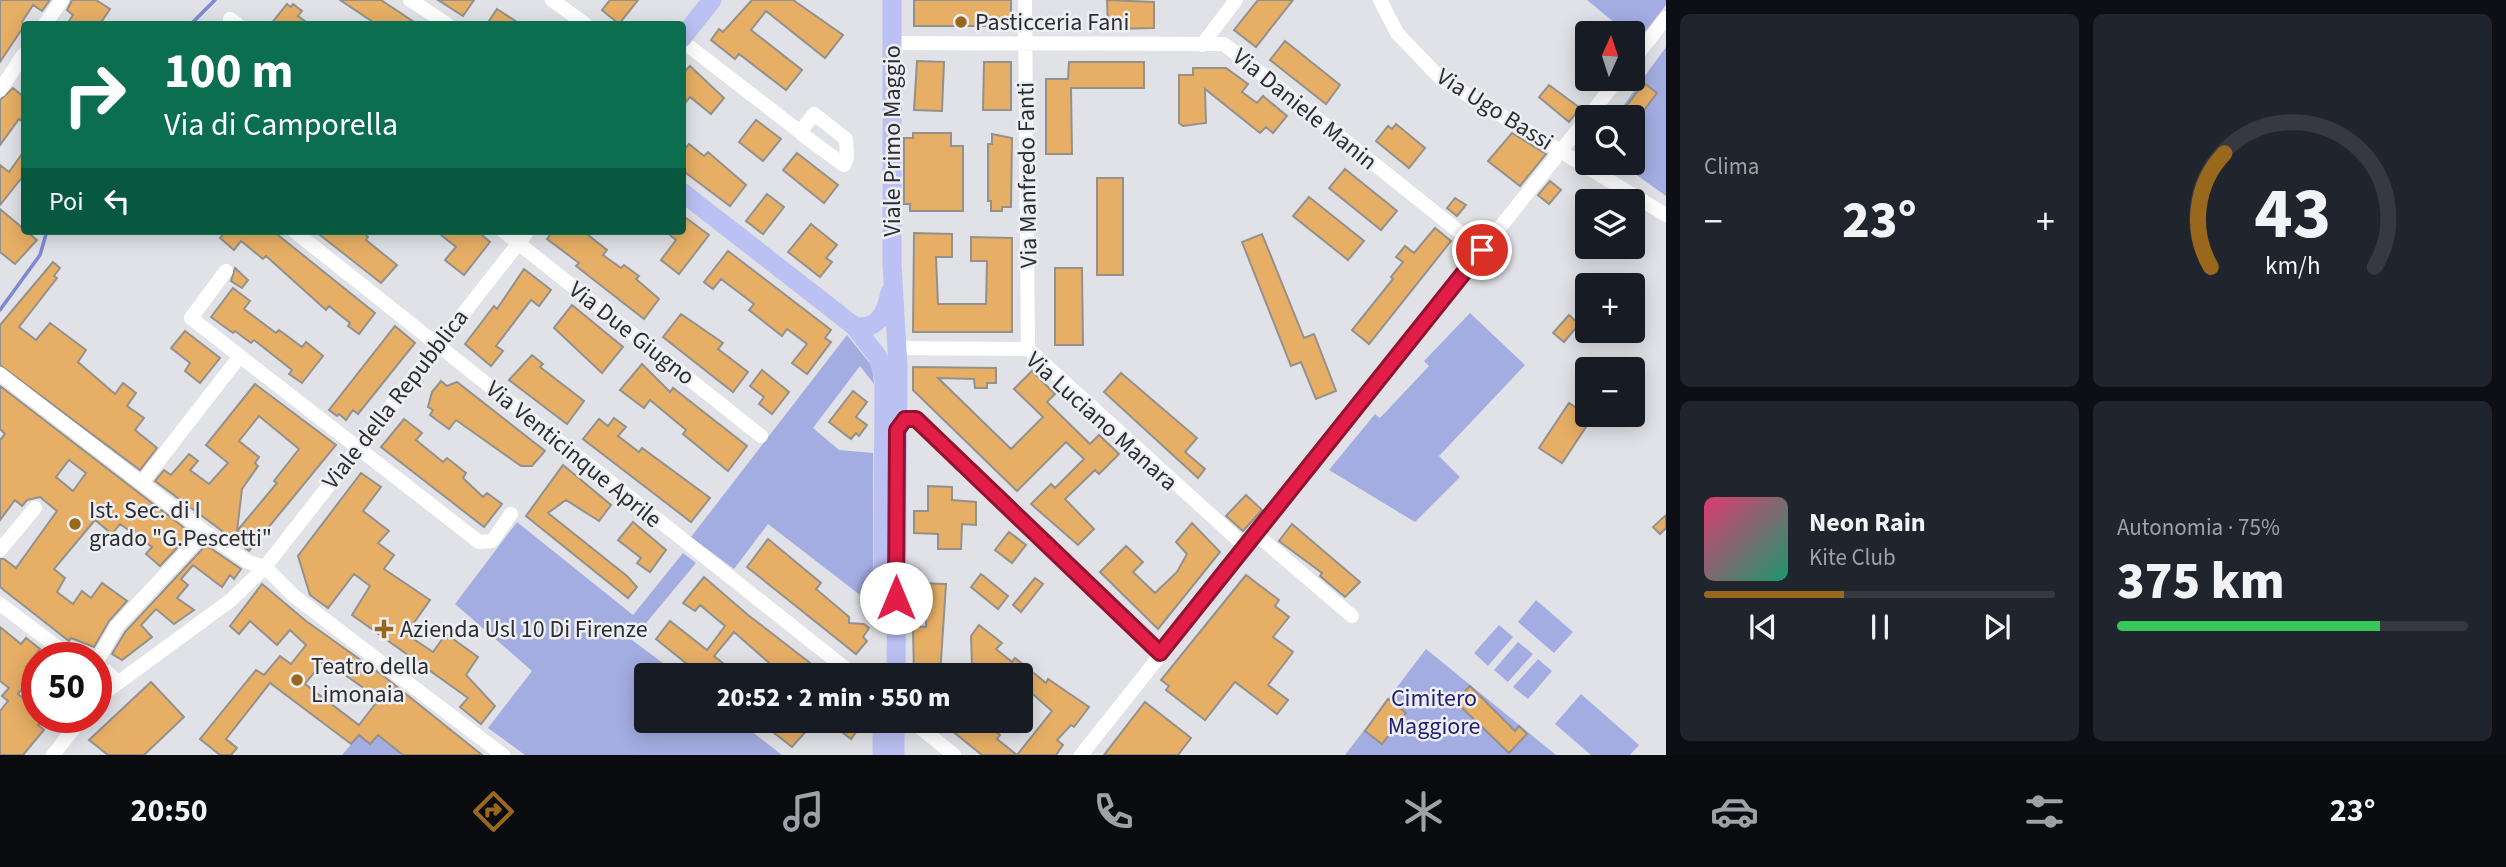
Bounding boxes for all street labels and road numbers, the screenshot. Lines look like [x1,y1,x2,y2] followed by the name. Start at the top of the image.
[1225,40,1385,179] street label: Via Daniele Manin
[875,45,910,237] street label: Viale Primo Maggio
[1429,60,1560,159] street label: Via Ugo Bassi
[1008,82,1047,268] street label: Via Manfredo Fanti
[561,273,702,394] street label: Via Due Giugno
[314,302,477,497] street label: Viale della Repubblica
[1018,343,1186,499] street label: Via Luciano Manara
[478,372,669,537] street label: Via Venticinque Aprile

